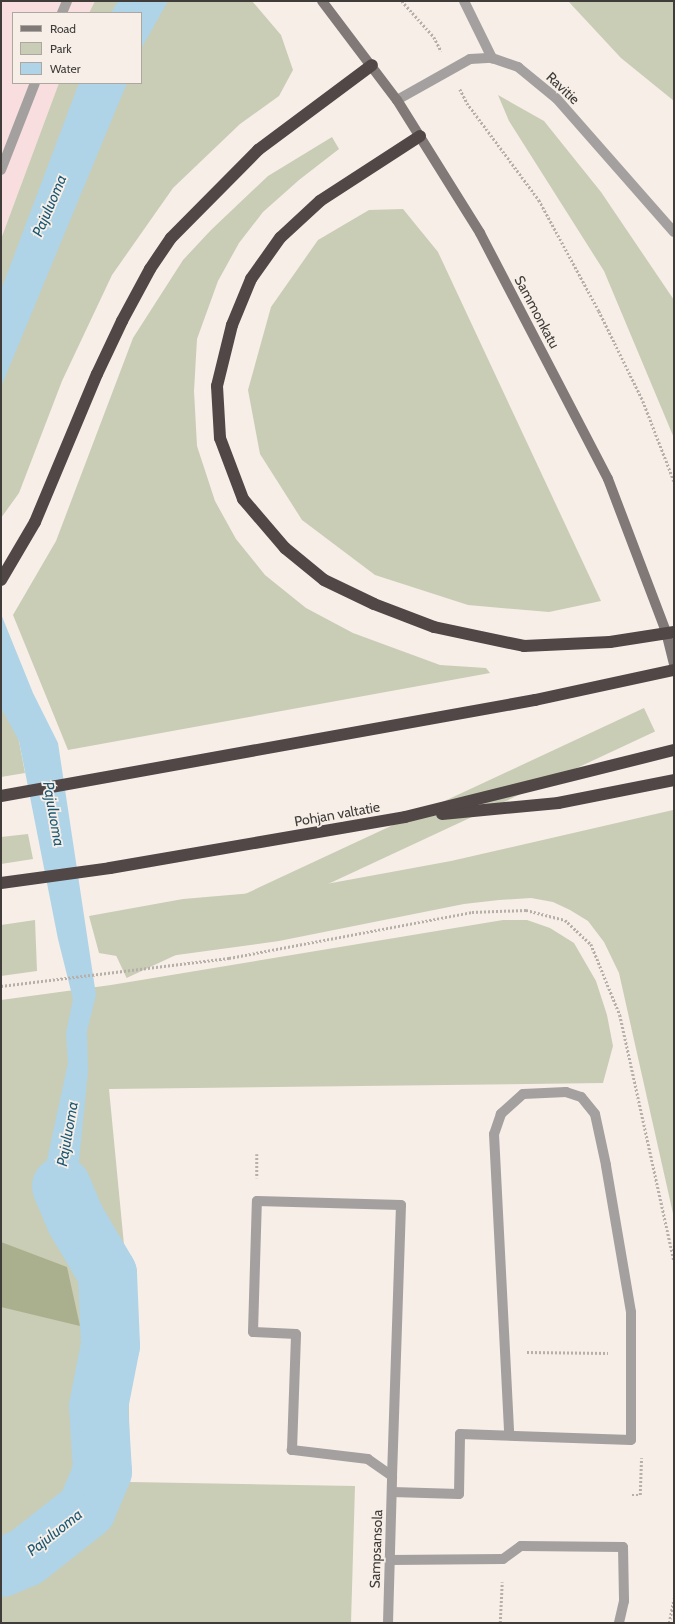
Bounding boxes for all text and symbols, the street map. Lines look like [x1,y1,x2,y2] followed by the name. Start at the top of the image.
[12,12,142,84] legend
[50,21,76,36] text: Road
[50,41,72,56] text: Park
[50,61,80,76] text: Water
[543,68,583,108] street label: Ravitie
[29,172,71,240] water label: Pajuluoma
[511,273,563,351] street label: Sammonkatu
[38,780,68,848] water label: Pajuluoma
[293,798,381,830] street label: Pohjan valtatie
[53,1100,83,1168] water label: Pajuluoma
[24,1506,86,1560] water label: Pajuluoma
[366,1509,386,1589] street label: Sampsansola

